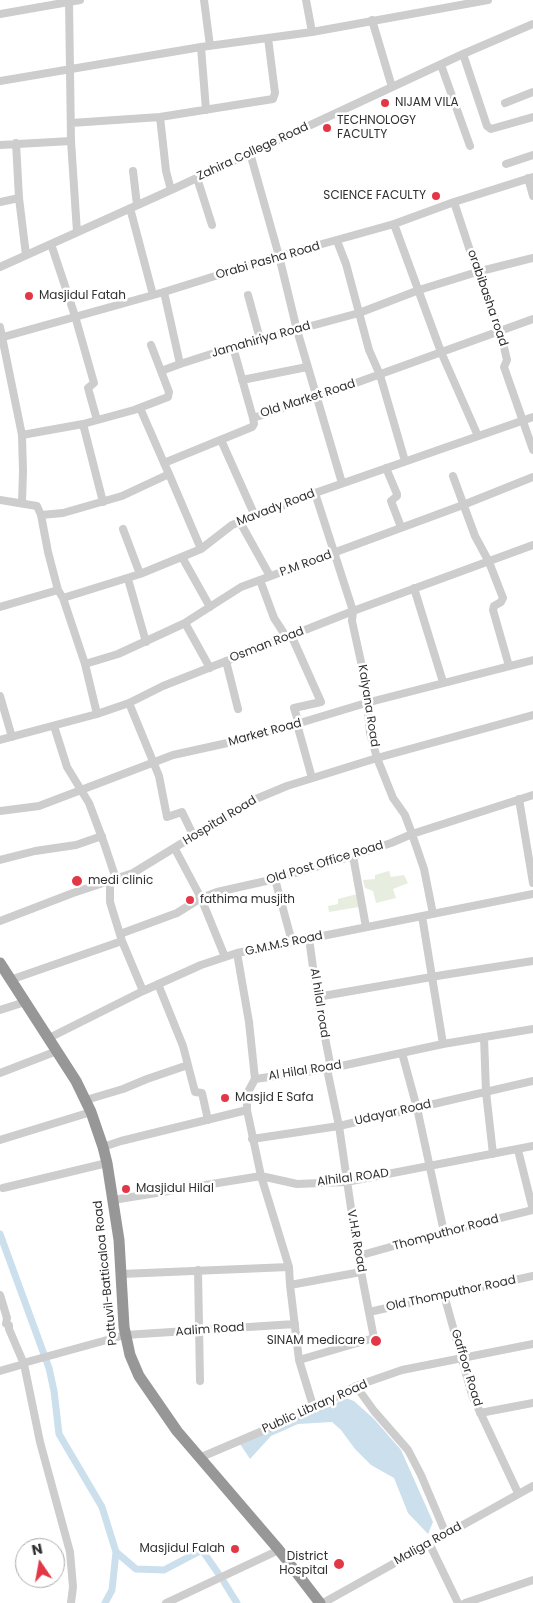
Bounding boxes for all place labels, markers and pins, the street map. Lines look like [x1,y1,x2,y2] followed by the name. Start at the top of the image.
[395,96,459,110] place label: NIJAM VILA
[379,97,391,109] marker: NIJAM VILA
[337,114,416,142] place label: TECHNOLOGY FACULTY
[321,122,333,134] marker: TECHNOLOGY FACULTY
[323,189,426,203] place label: SCIENCE FACULTY
[430,190,442,202] marker: SCIENCE FACULTY
[39,289,126,303] place label: Masjidul Fatah
[23,290,35,302] marker: Masjidul Fatah
[70,874,84,888] marker: medi clinic
[88,874,153,888] place label: medi clinic
[200,893,295,907] place label: fathima musjith
[184,894,196,906] marker: fathima musjith
[235,1091,314,1105] place label: Masjid E Safa
[219,1092,231,1104] marker: Masjid E Safa
[136,1182,214,1196] place label: Masjidul Hilal
[120,1183,132,1195] marker: Masjidul Hilal
[267,1334,365,1348] place label: SINAM medicare
[369,1334,383,1348] marker: SINAM medicare
[140,1542,225,1556] place label: Masjidul Falah
[229,1543,241,1555] marker: Masjidul Falah
[279,1550,328,1578] place label: District Hospital
[332,1557,346,1571] marker: District Hospital

